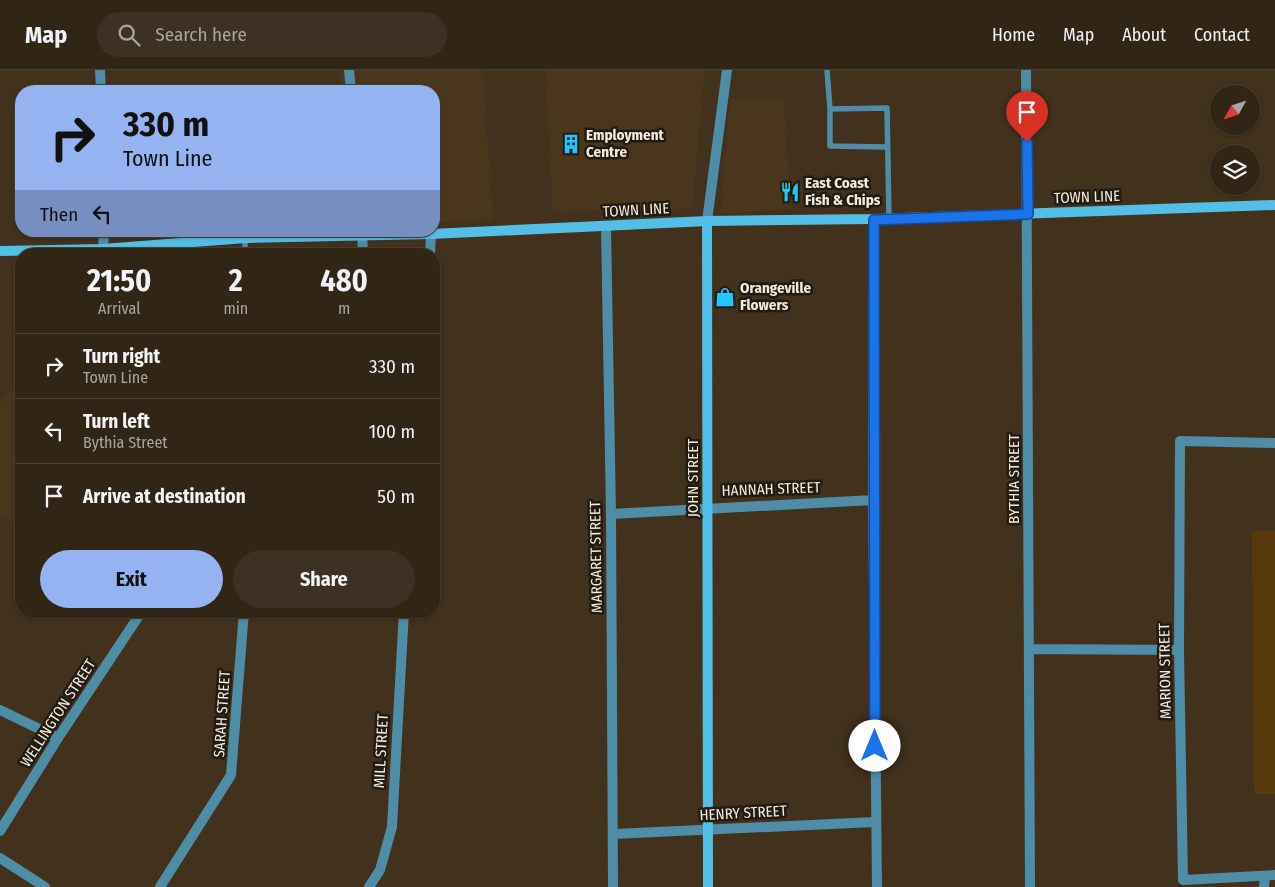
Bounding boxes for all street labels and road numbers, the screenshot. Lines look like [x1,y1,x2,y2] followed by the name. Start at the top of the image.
[1053,187,1121,207] street label: TOWN LINE
[602,199,670,221] street label: TOWN LINE
[1005,434,1023,524] street label: BYTHIA STREET
[684,439,702,517] street label: JOHN STREET
[721,478,821,500] street label: HANNAH STREET
[586,501,606,613] street label: MARGARET STREET
[1155,623,1175,719] street label: MARION STREET
[17,656,100,770] street label: WELLINGTON STREET
[210,670,234,758] street label: SARAH STREET
[370,713,392,789] street label: MILL STREET
[699,802,787,824] street label: HENRY STREET

